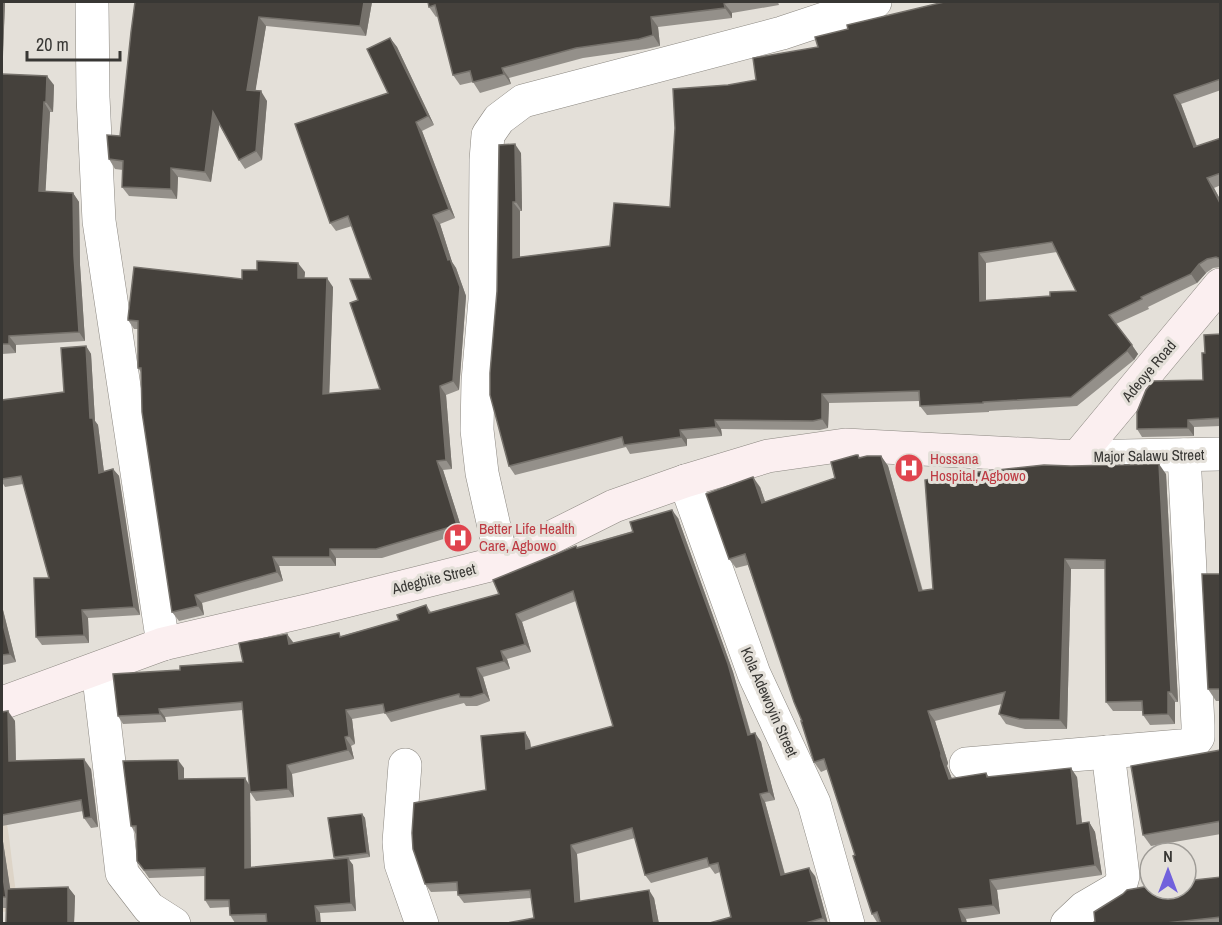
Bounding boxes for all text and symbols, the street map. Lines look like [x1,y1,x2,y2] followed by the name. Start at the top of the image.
[27,24,120,62] scale bar
[36,32,69,57] text: 20 m
[1116,335,1181,407] street label: Adeoye Road
[1093,444,1205,467] street label: Major Salawu Street
[930,448,1026,486] place label: Hossana Hospital, Agbowo
[893,452,925,484] hospital icon: Hossana Hospital, Agbowo
[479,518,575,556] place label: Better Life Health Care, Agbowo
[442,522,474,554] hospital icon: Better Life Health Care, Agbowo
[389,558,478,599] street label: Adegbite Street
[736,644,803,760] street label: Kola Adewoyin Street
[1138,841,1198,901] north arrow
[1163,845,1173,867] text: N

